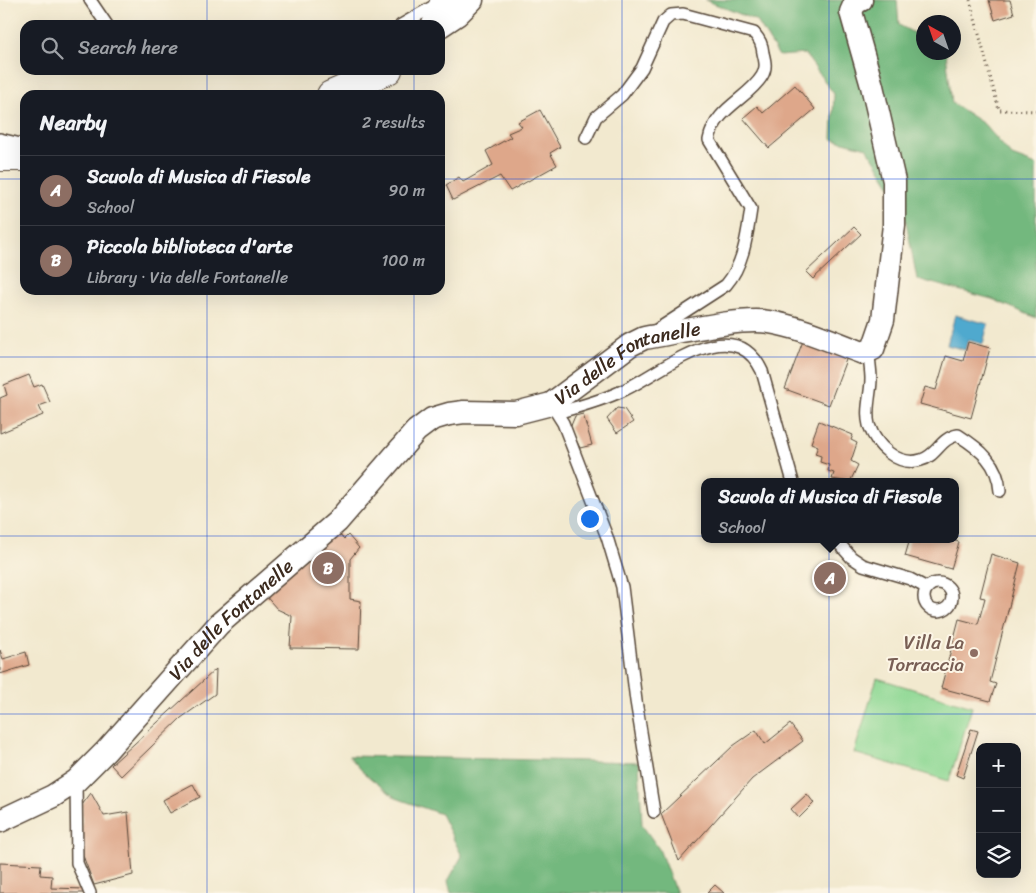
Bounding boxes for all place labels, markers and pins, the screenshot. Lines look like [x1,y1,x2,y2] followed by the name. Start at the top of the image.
[312,549,344,587] pin: B
[814,559,846,597] pin: A
[887,626,964,681] place label: Villa La Torraccia
[968,647,980,659] marker: Villa La Torraccia

